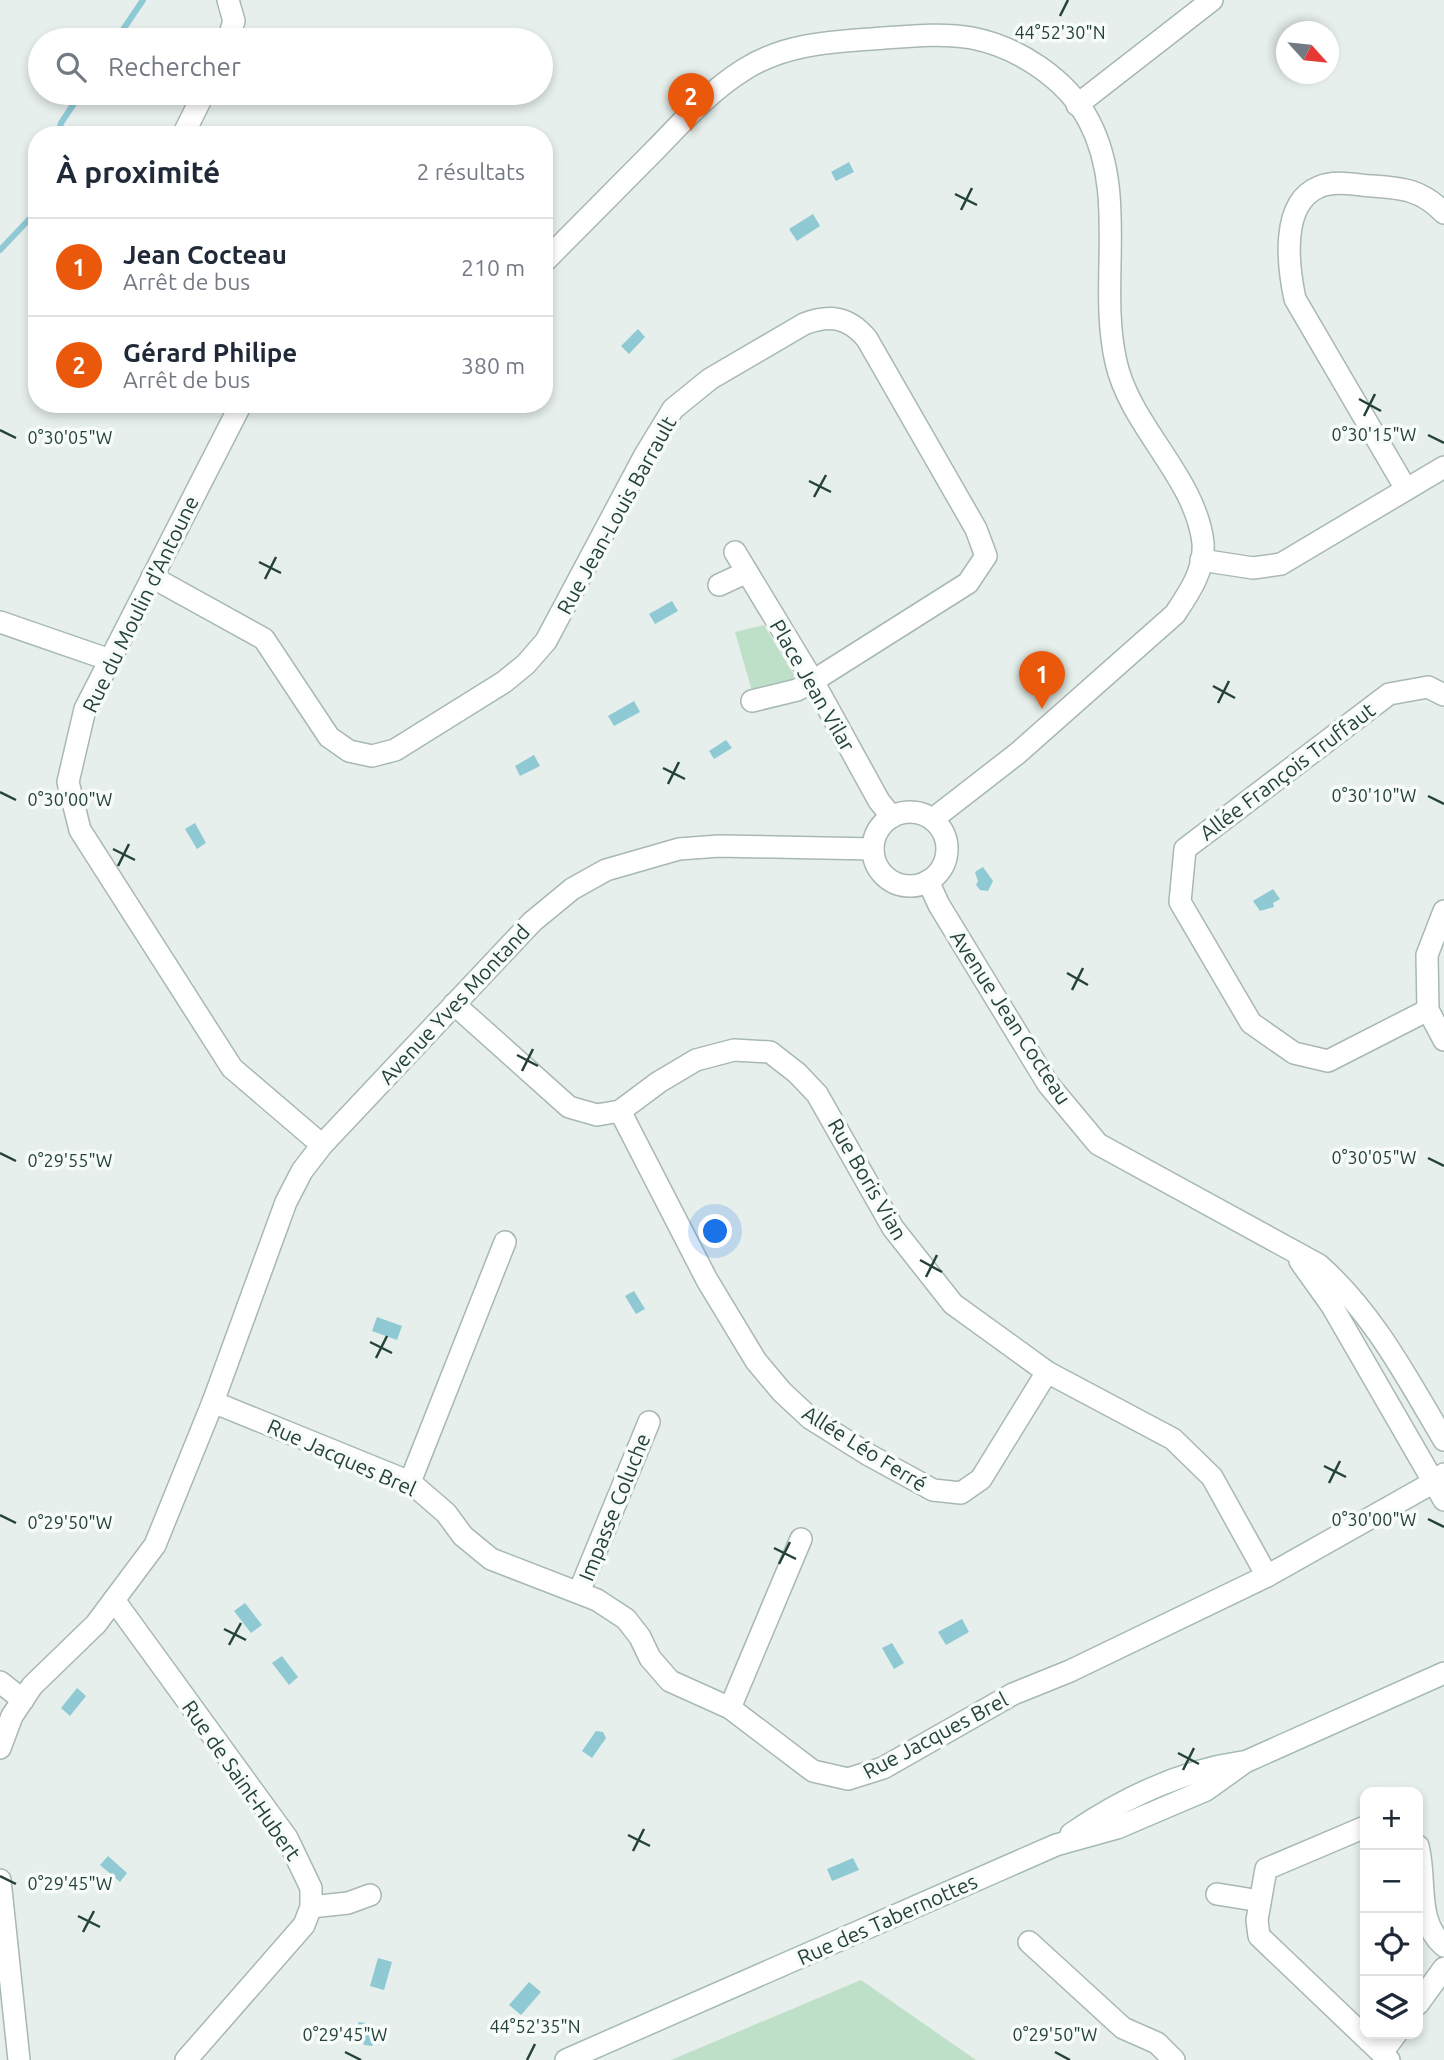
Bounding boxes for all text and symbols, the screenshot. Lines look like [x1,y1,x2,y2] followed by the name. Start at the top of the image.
[1276,21,1339,84] north arrow
[1014,22,1106,42] text: 44°52'30"N
[28,28,553,105] search box
[52,48,90,86] icon: search
[108,52,241,81] text: Rechercher
[668,73,714,131] pin: 2
[56,155,220,189] text: À proximité
[416,159,525,184] text: 2 résultats
[123,240,287,269] text: Jean Cocteau
[73,255,85,280] text: 1
[461,255,525,280] text: 210 m
[123,269,250,294] text: Arrêt de bus
[123,338,297,367] text: Gérard Philipe
[73,353,85,378] text: 2
[461,353,525,378] text: 380 m
[123,367,250,392] text: Arrêt de bus
[551,412,681,618] street label: Rue Jean-Louis Barrault
[1332,424,1417,444] text: 0°30'15"W
[28,427,113,447] text: 0°30'05"W
[77,492,203,716] street label: Rue du Moulin d'Antoune
[766,615,860,755] street label: Place Jean Vilar
[1019,651,1065,709] pin: 1
[1195,697,1379,845] street label: Allée François Truffaut
[1332,785,1417,805] text: 0°30'10"W
[28,789,113,809] text: 0°30'00"W
[374,919,534,1089] street label: Avenue Yves Montand
[946,926,1076,1108] street label: Avenue Jean Cocteau
[824,1114,912,1244] street label: Rue Boris Vian
[1332,1147,1417,1167] text: 0°30'05"W
[28,1150,113,1170] text: 0°29'55"W
[698,1214,732,1248] your location
[798,1400,932,1496] street label: Allée Léo Ferré
[264,1413,420,1501] street label: Rue Jacques Brel
[573,1430,655,1584] street label: Impasse Coluche
[1332,1509,1417,1529] text: 0°30'00"W
[28,1512,113,1532] text: 0°29'50"W
[859,1687,1011,1783] street label: Rue Jacques Brel
[178,1695,306,1865] street label: Rue de Saint-Hubert
[1360,1787,1423,2039] map controls
[1360,1787,1423,1850] button: +
[1360,1850,1423,1913] button: −
[793,1869,981,1969] street label: Rue des Tabernottes
[28,1873,113,1893] text: 0°29'45"W
[1360,1913,1423,1976] button: locate
[1360,1976,1423,2039] button: layers
[489,2016,581,2036] text: 44°52'35"N
[303,2024,388,2044] text: 0°29'45"W
[1013,2024,1098,2044] text: 0°29'50"W

